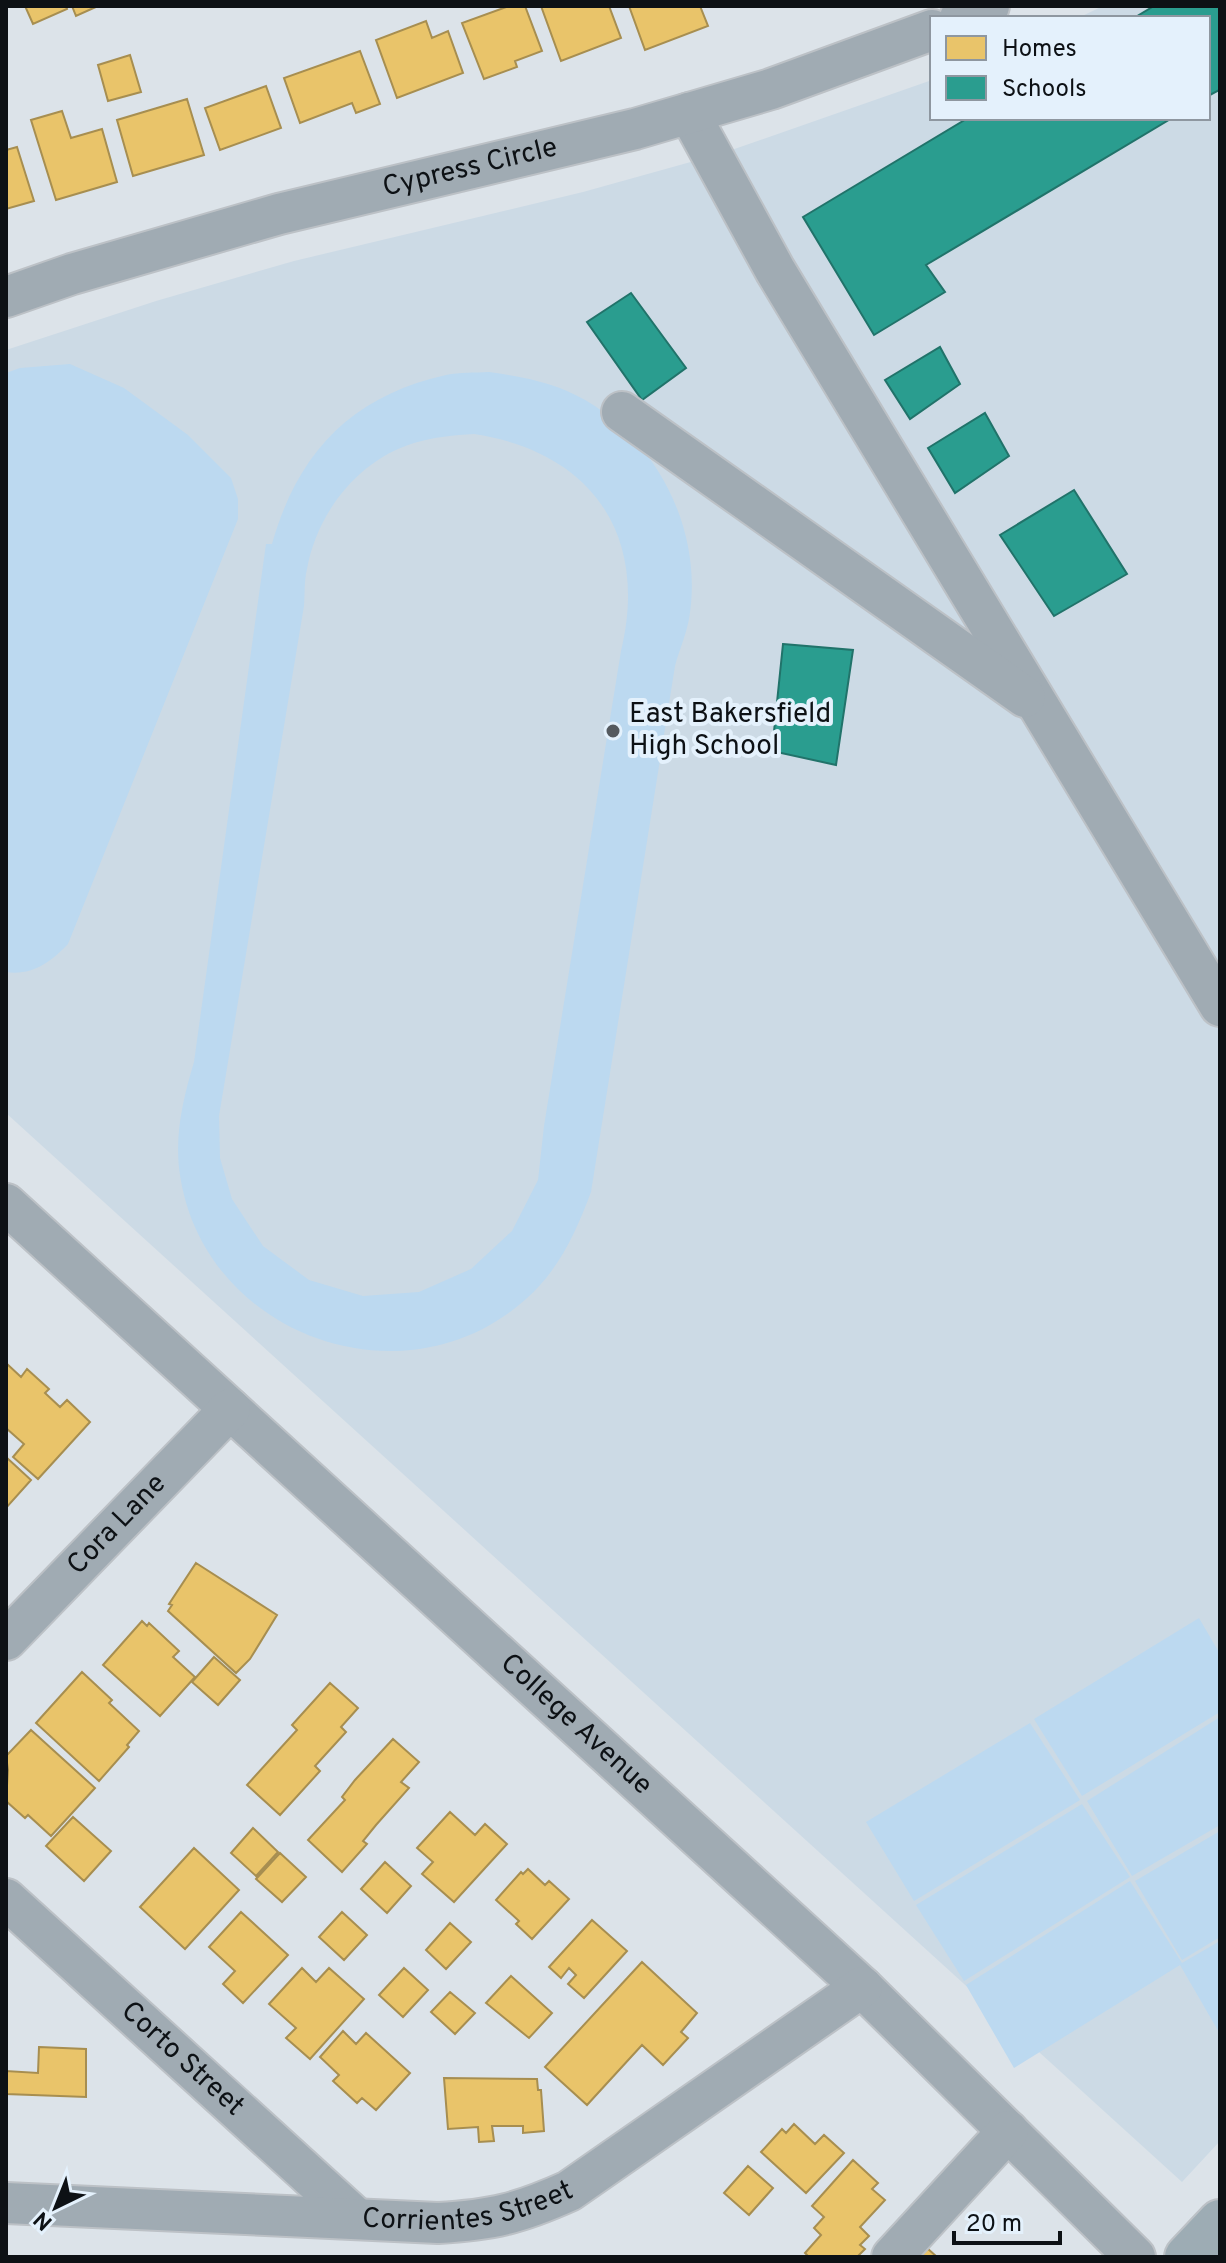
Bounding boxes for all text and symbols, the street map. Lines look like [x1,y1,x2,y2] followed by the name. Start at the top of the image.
[930,16,1210,120] legend
[1002,35,1077,65] text: Homes
[1002,75,1087,105] text: Schools
[379,130,561,207] street label: Cypress Circle
[629,697,831,765] place label: East Bakersfield High School
[604,722,622,740] marker: East Bakersfield High School
[60,1467,175,1583] street label: Cora Lane
[492,1646,659,1804] street label: College Avenue
[113,1994,251,2125] street label: Corto Street
[16,2167,96,2247] north arrow
[361,2173,579,2241] street label: Corrientes Street
[954,2195,1060,2245] scale bar
[29,2205,59,2235] text: N
[966,2210,1022,2240] text: 20 m

